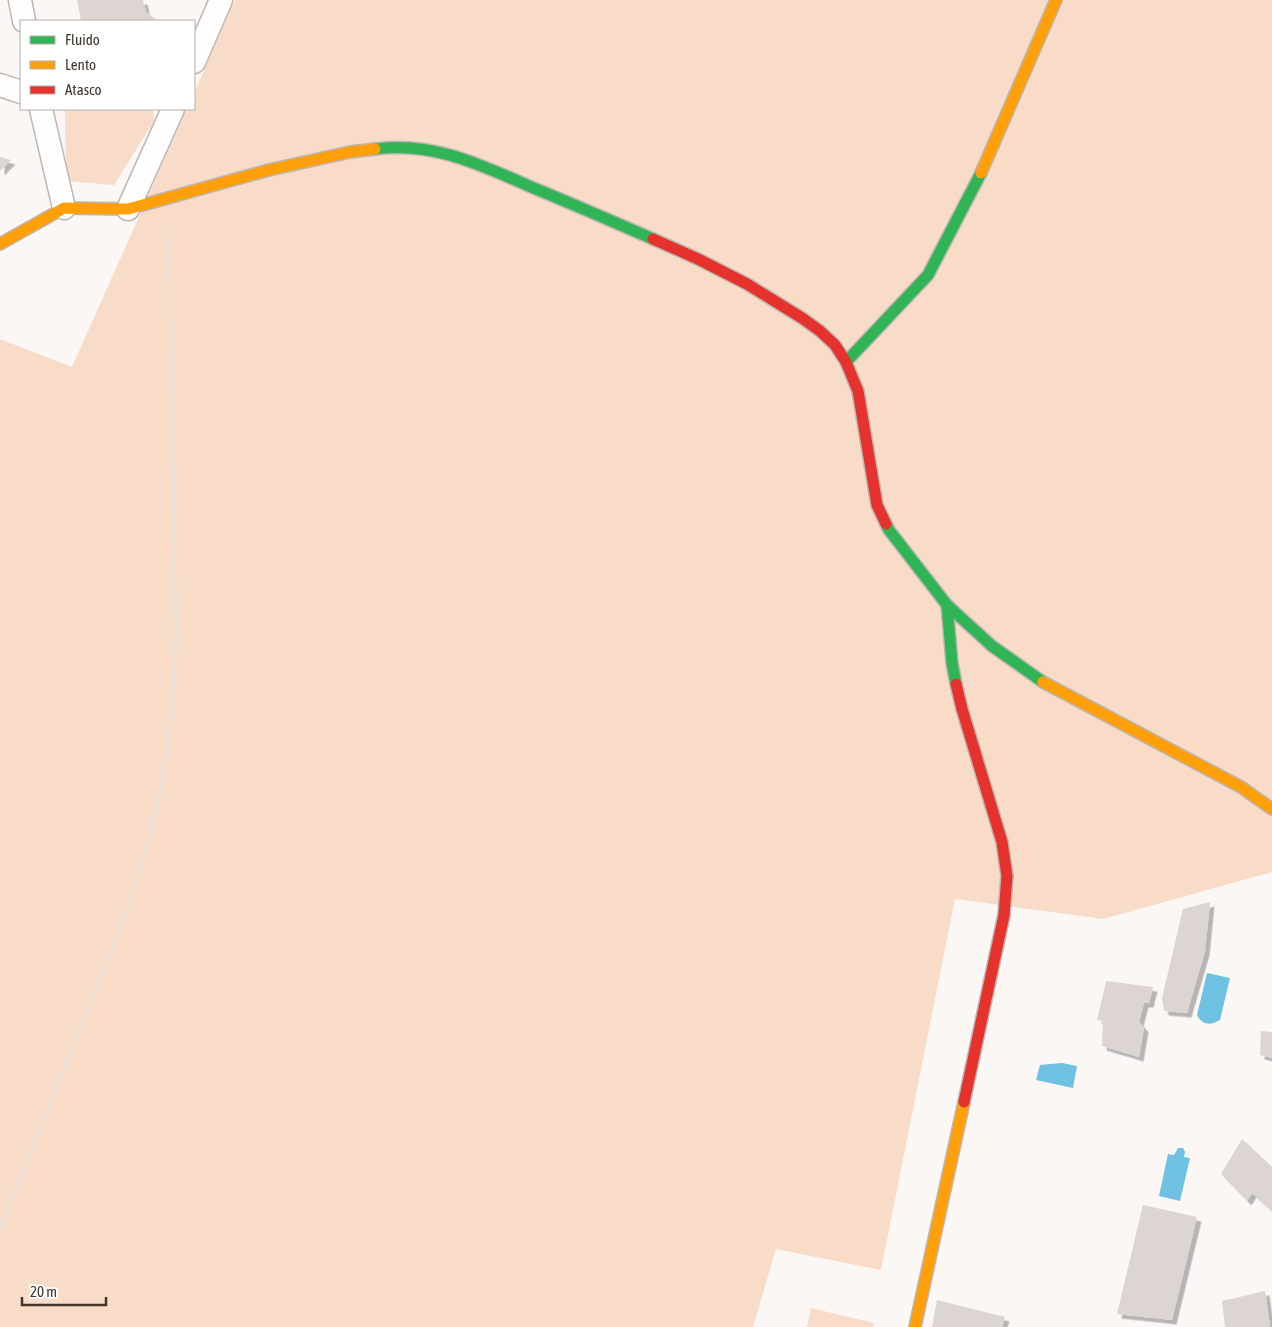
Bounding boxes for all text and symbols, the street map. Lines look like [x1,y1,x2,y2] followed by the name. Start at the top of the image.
[20,20,195,110] legend
[65,31,100,48] text: Fluido
[65,56,96,73] text: Lento
[65,81,102,98] text: Atasco
[22,1274,106,1306] scale bar
[30,1283,57,1300] text: 20 m

